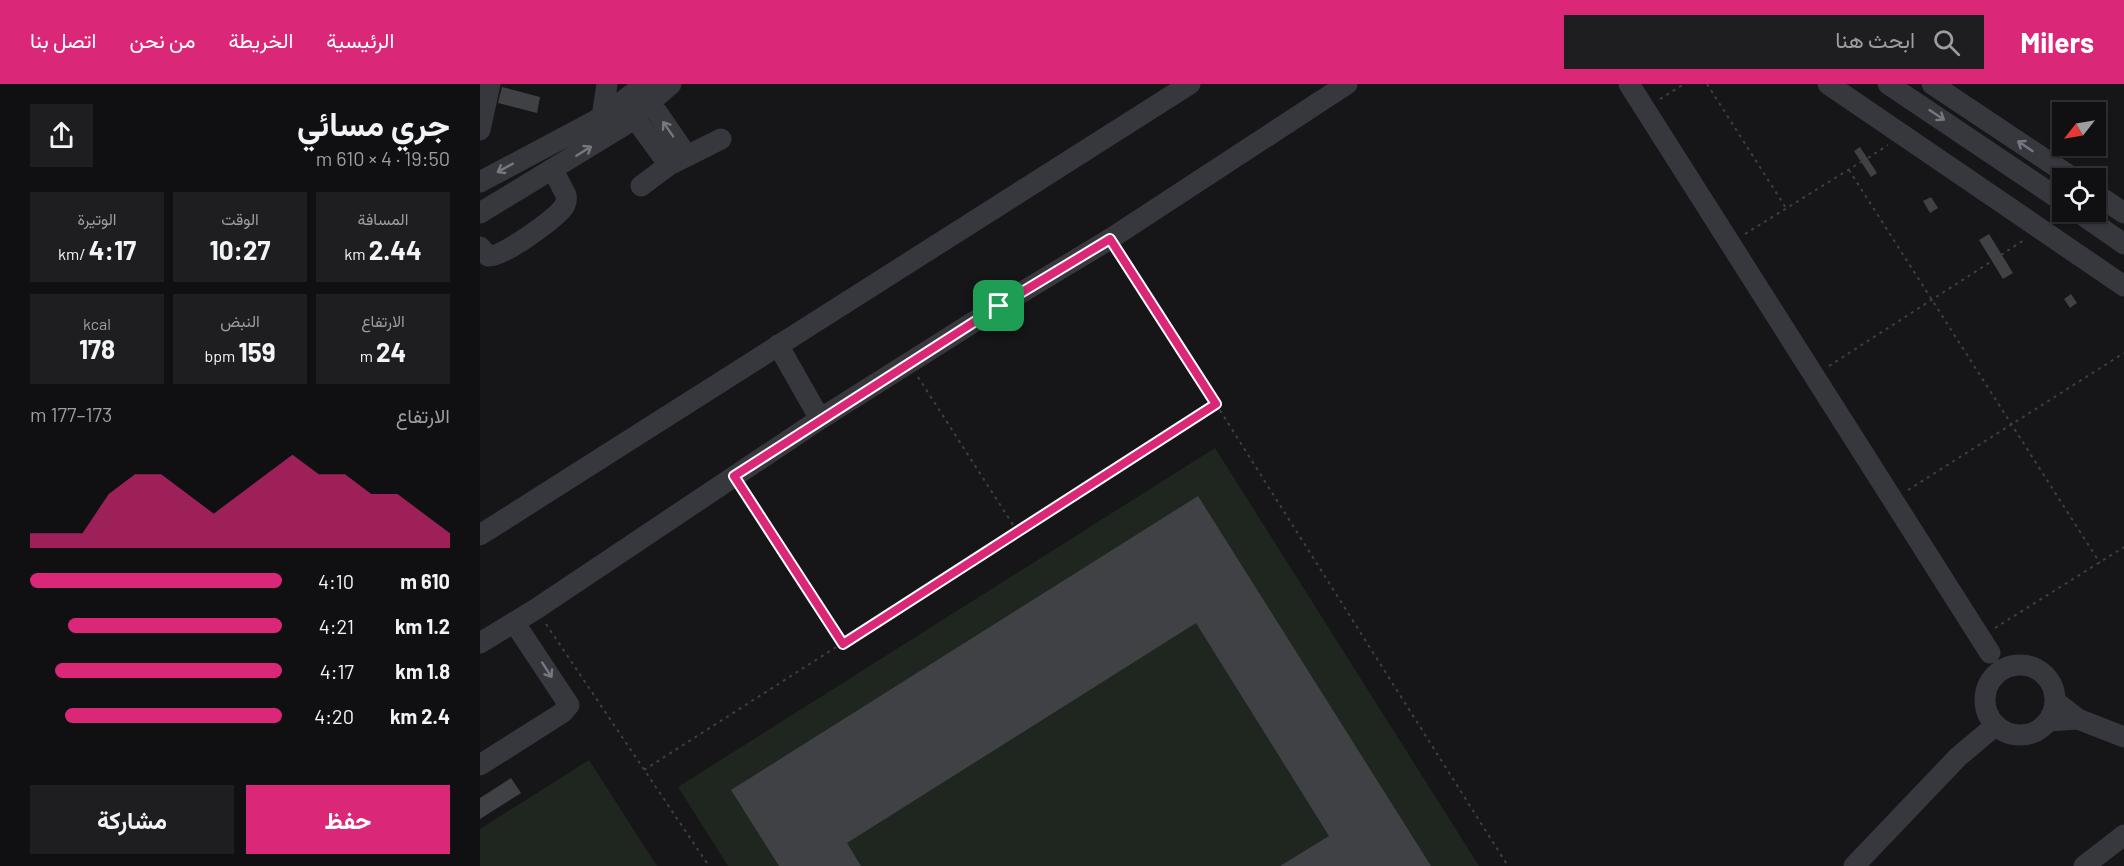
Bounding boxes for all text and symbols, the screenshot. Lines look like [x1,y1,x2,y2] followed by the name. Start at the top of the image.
[1564,15,1984,69] search box
[2020,25,2094,59] text: Milers
[1835,26,1915,52] text: ابحث هنا
[1930,26,1963,59] icon: search
[30,27,96,52] text: اتصل بنا
[129,27,195,52] text: من نحن
[228,27,293,52] text: الخريطة
[326,27,394,52] text: الرئيسية
[2052,102,2106,156] north arrow
[2052,102,2106,222] map controls
[297,103,450,143] text: جري مسائي
[30,104,93,167] button: share
[1928,109,1945,121] one-way arrow
[662,121,674,138] one-way arrow
[2017,140,2034,152] one-way arrow
[575,144,592,156] one-way arrow
[316,146,450,170] text: 19:50 · 4 × 610 m
[497,163,515,174] one-way arrow
[2052,168,2106,222] button: locate
[77,209,117,228] text: الوتيرة
[221,209,259,228] text: الوقت
[358,209,408,228] text: المسافة
[89,234,136,265] text: 4:17
[210,234,270,265] text: 10:27
[369,234,422,265] text: 2.44
[58,244,89,263] text: /km
[344,244,369,263] text: km
[973,280,1024,331] pin
[982,289,1015,322] icon: arrive
[220,311,260,330] text: النبض
[361,311,405,330] text: الارتفاع
[83,314,111,333] text: kcal
[79,333,115,364] text: 178
[238,336,276,367] text: 159
[376,336,406,367] text: 24
[204,346,238,365] text: bpm
[360,346,376,365] text: m
[30,402,112,426] text: 173–177 m
[396,403,450,427] text: الارتفاع
[318,569,354,593] text: 4:10
[400,569,450,593] text: 610 m
[319,614,354,638] text: 4:21
[395,614,450,638] text: 1.2 km
[320,659,354,683] text: 4:17
[395,659,450,683] text: 1.8 km
[540,662,553,679] one-way arrow
[314,704,354,728] text: 4:20
[390,704,450,728] text: 2.4 km
[30,785,234,854] button: مشاركة
[246,785,450,854] button: حفظ

